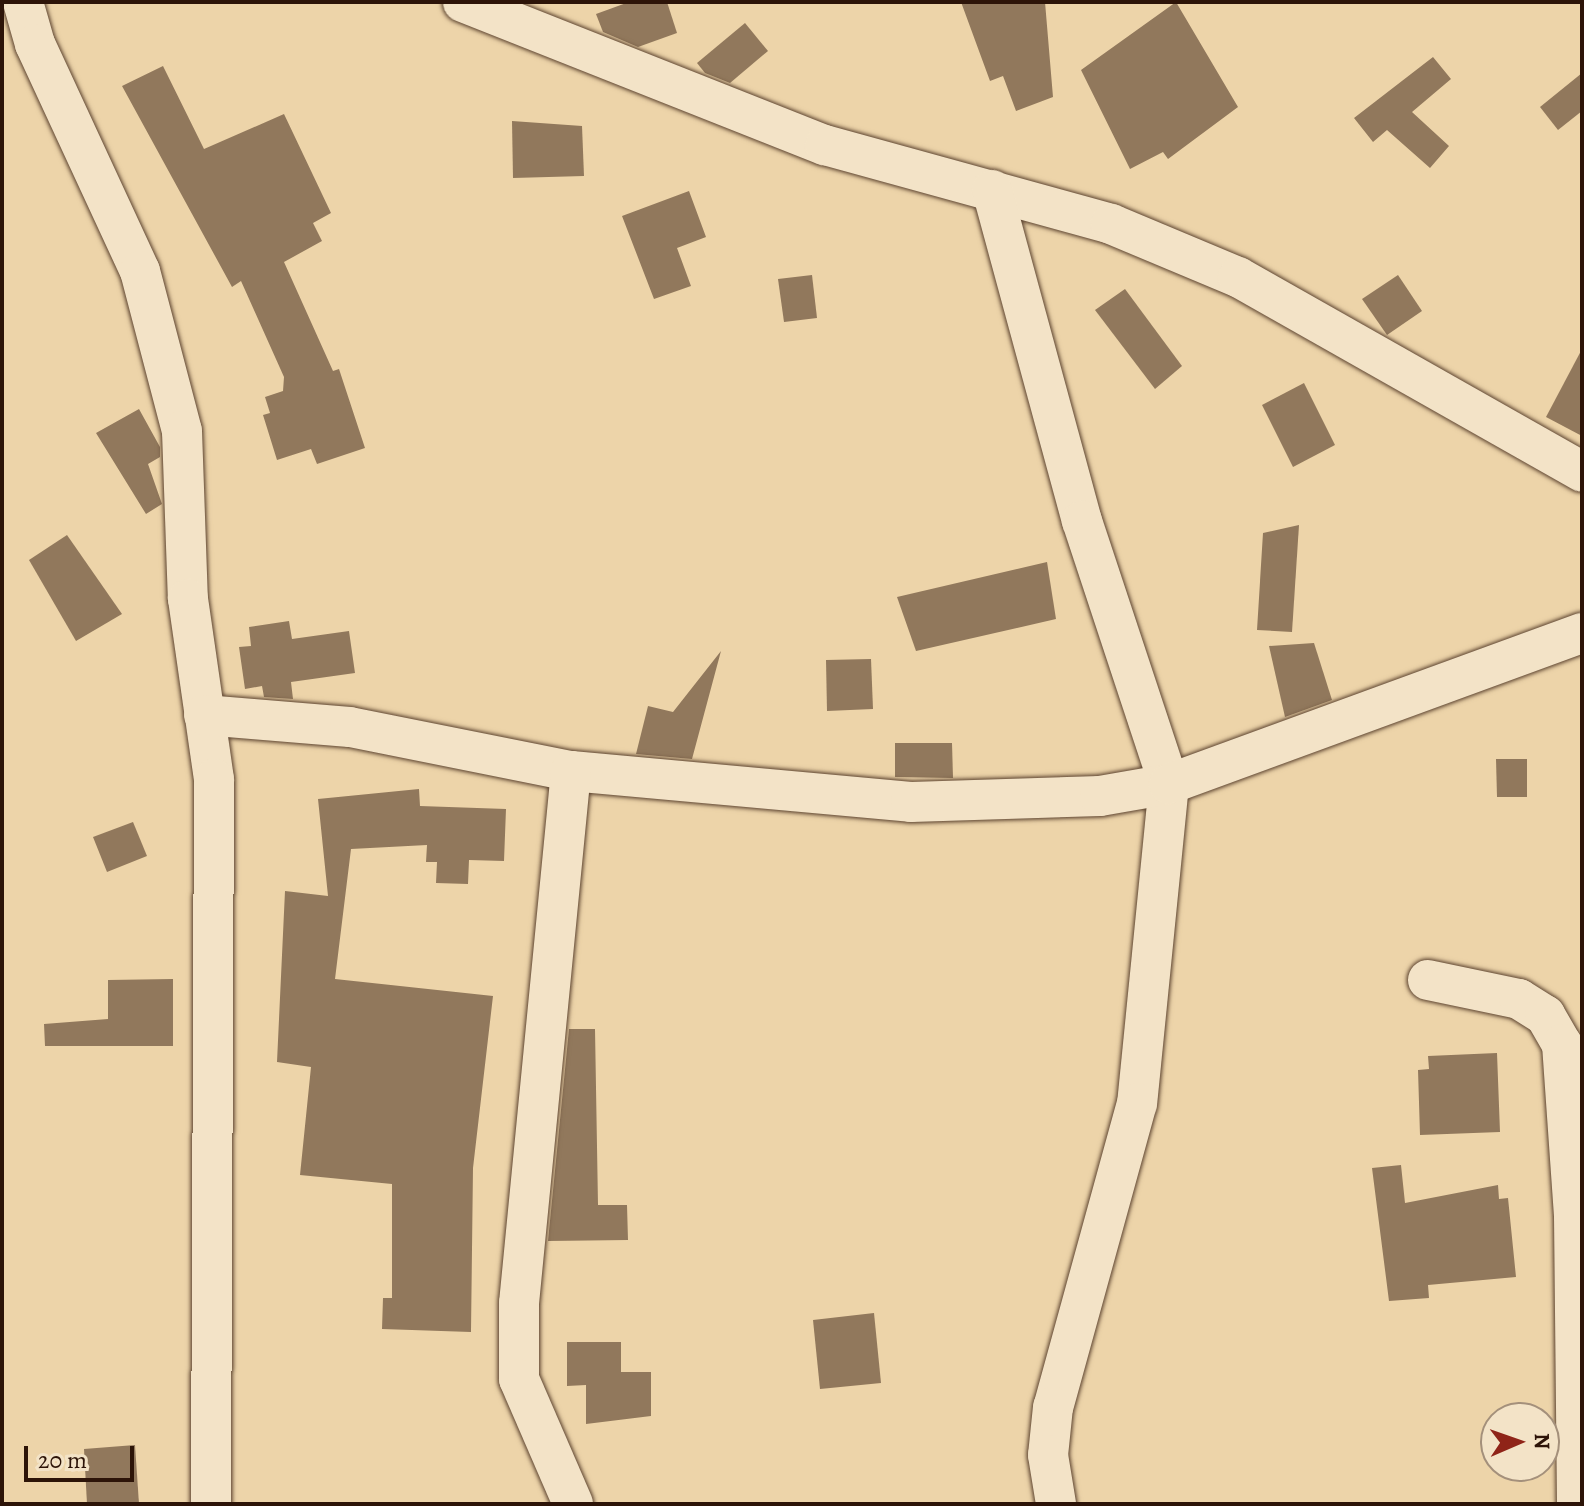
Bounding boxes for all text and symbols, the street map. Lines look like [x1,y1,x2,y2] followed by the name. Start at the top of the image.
[1480,1402,1560,1482] north arrow
[28,1430,138,1480] scale bar
[1527,1433,1557,1450] text: N
[38,1444,87,1476] text: 20 m

